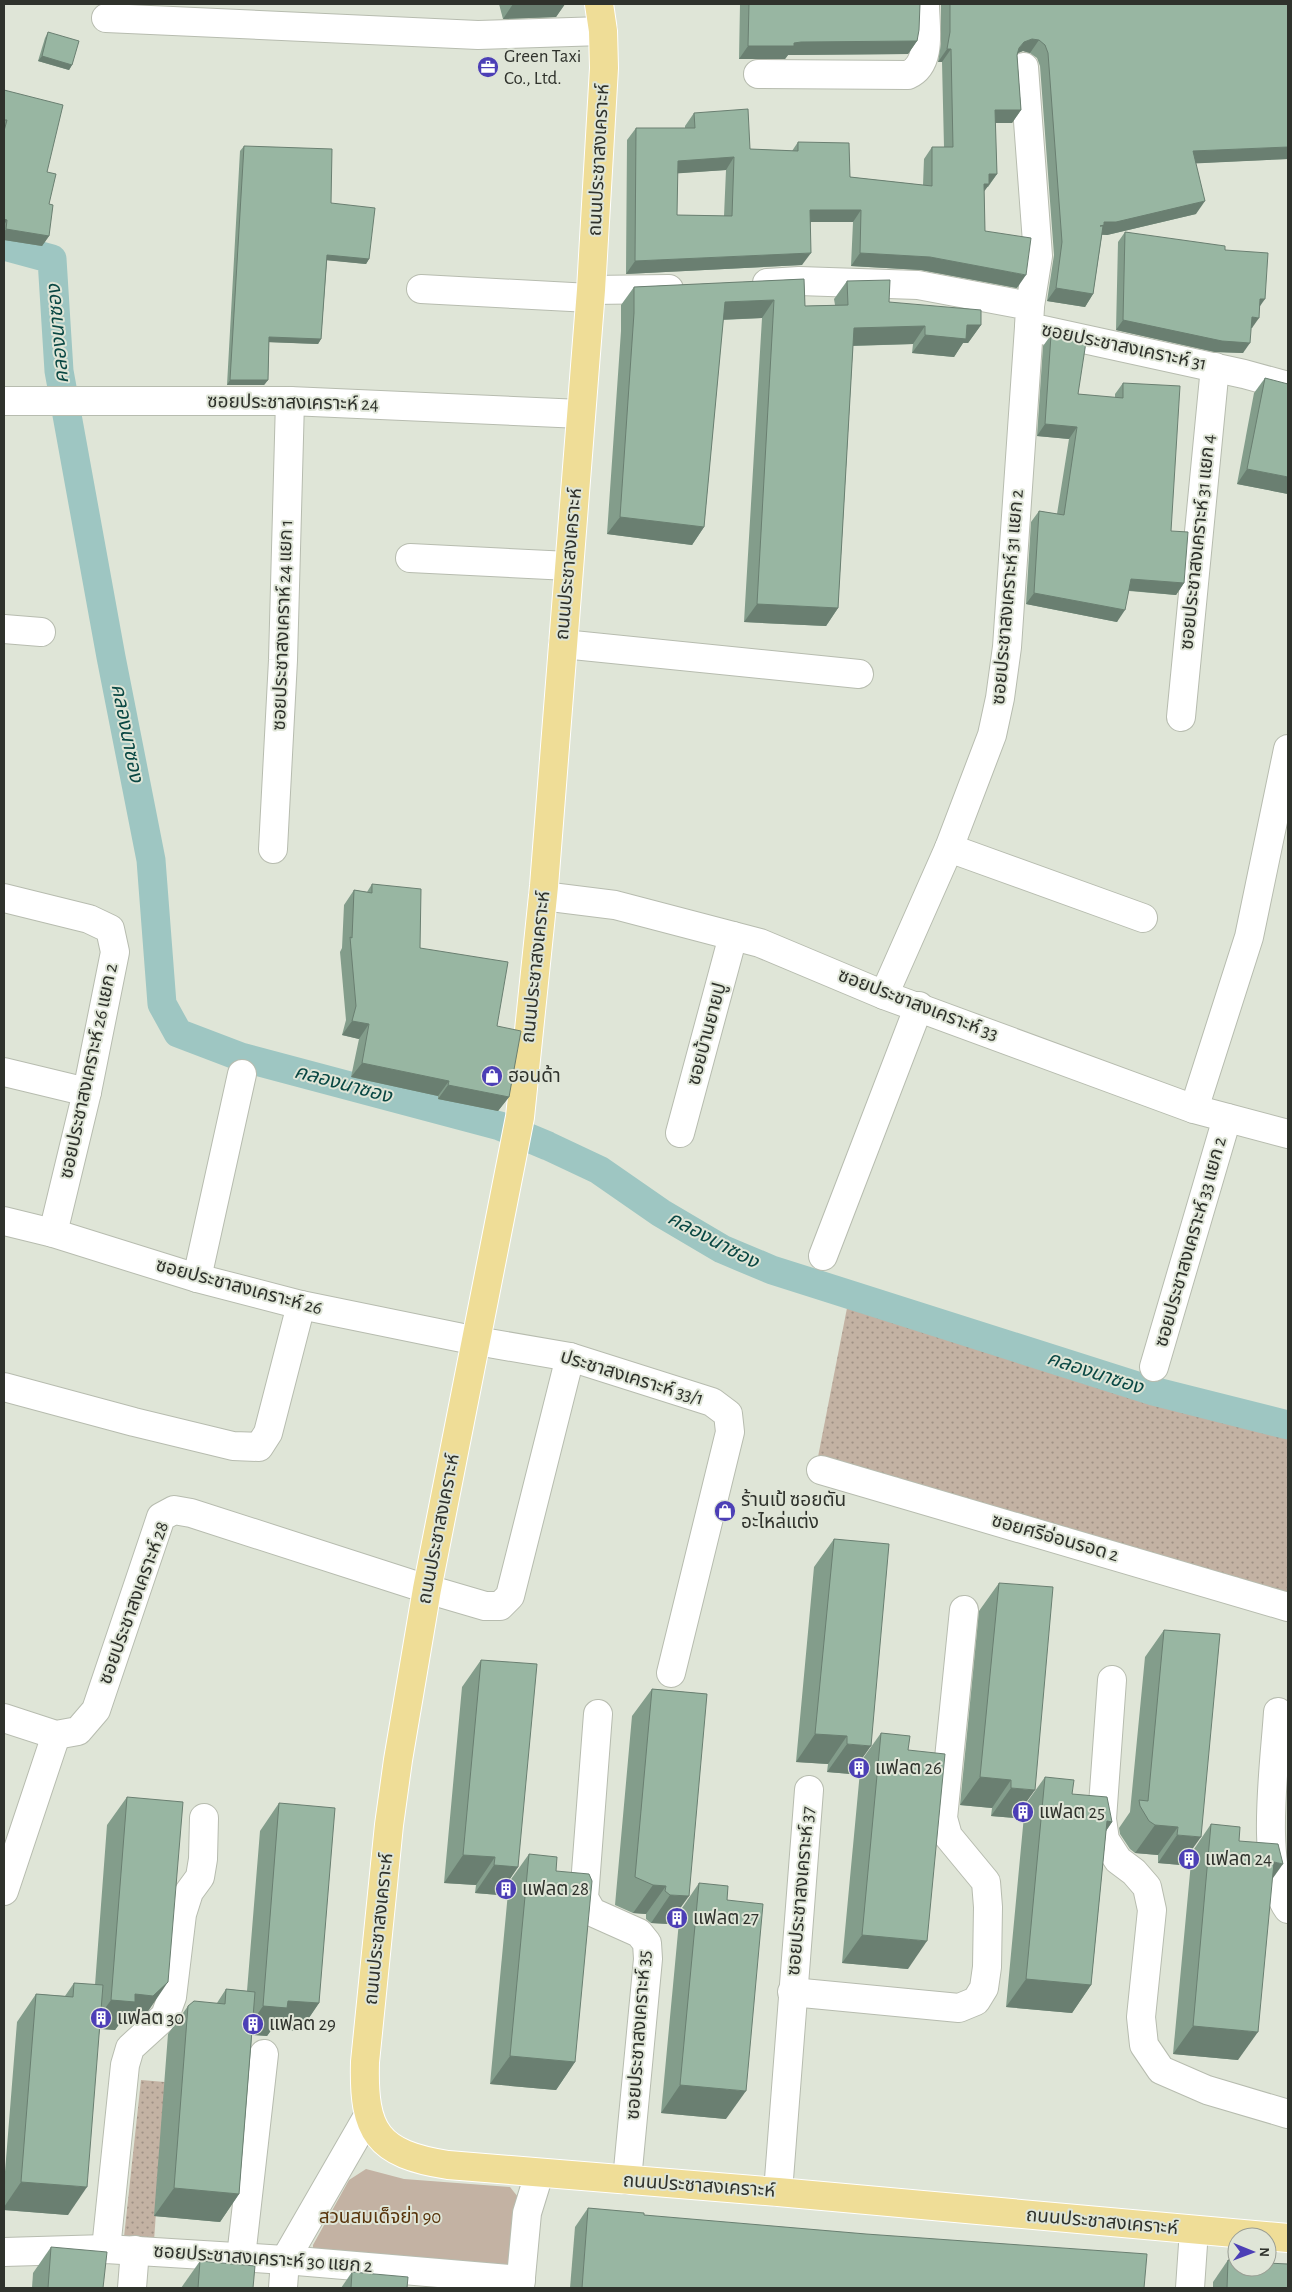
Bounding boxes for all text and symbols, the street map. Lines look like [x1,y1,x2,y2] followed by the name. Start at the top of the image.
[504,47,581,88] place label: Green Taxi Co., Ltd.
[476,55,500,79] office icon: Green Taxi Co., Ltd.
[585,83,613,237] street label: ถนนประชาสงเคราะห์
[44,282,72,385] water label: คลองนาซอง
[1040,319,1209,374] street label: ซอยประชาสงเคราะห์ 31
[207,391,379,414] street label: ซอยประชาสงเคราะห์ 24
[1176,433,1219,651] street label: ซอยประชาสงเคราะห์ 31 แยก 4
[552,487,585,641] street label: ถนนประชาสงเคราะห์
[988,488,1027,705] street label: ซอยประชาสงเคราะห์ 31 แยก 2
[269,519,296,731] street label: ซอยประชาสงเคราห์ 24 แยก 1
[108,682,147,785] water label: คลองนาซอง
[518,889,553,1044] street label: ถนนประชาสงเคราะห์
[56,961,121,1180] street label: ซอยประชาสงเคราะห์ 26 แยก 2
[835,965,1001,1044] street label: ซอยประชาสงเคราะห์ 33
[681,980,732,1088] street label: ซอยบ้านยายปู
[292,1061,395,1107] water label: คลองนาซอง
[480,1064,504,1088] shop icon: ฮอนด้า
[508,1064,561,1086] place label: ฮอนด้า
[1151,1134,1230,1349] street label: ซอยประชาสงเคราะห์ 33 แยก 2
[664,1208,763,1273] water label: คลองนาซอง
[154,1255,325,1318] street label: ซอยประชาสงเคราะห์ 26
[558,1346,706,1409] street label: ประชาสงเคราะห์ 33/1
[1045,1348,1147,1398] water label: คลองนาซอง
[414,1452,463,1606] street label: ถนนประชาสงเคราะห์
[741,1488,846,1532] place label: ร้านเป้ ซอยตัน อะไหล่แต่ง
[713,1499,737,1523] shop icon: ร้านเป้ ซอยตัน อะไหล่แต่ง
[989,1508,1122,1565] street label: ซอยศรีอ่อนรอด 2
[95,1519,172,1687] street label: ซอยประชาสงเคราะห์ 28
[847,1756,871,1780] building icon: แฟลต 26
[875,1759,942,1778] place label: แฟลต 26
[1011,1800,1035,1824] building icon: แฟลต 25
[1039,1803,1105,1822] place label: แฟลต 25
[783,1805,818,1976] street label: ซอยประชาสงเคราะห์ 37
[1177,1847,1201,1871] building icon: แฟลต 24
[1205,1850,1272,1869] place label: แฟลต 24
[361,1851,396,2006] street label: ถนนประชาสงเคราะห์
[494,1877,518,1901] building icon: แฟลต 28
[522,1880,589,1899] place label: แฟลต 28
[665,1906,689,1930] building icon: แฟลต 27
[693,1909,759,1928] place label: แฟลต 27
[623,1950,654,2120] street label: ซอยประชาสงเคราะห์ 35
[89,2006,113,2030] building icon: แฟลต 30
[117,2009,184,2028] place label: แฟลต 30
[241,2012,265,2036] building icon: แฟลต 29
[269,2015,336,2034] place label: แฟลต 29
[622,2170,776,2201] street label: ถนนประชาสงเคราะห์
[319,2205,441,2227] park label: สวนสมเด็จย่า 90
[1025,2205,1179,2238] street label: ถนนประชาสงเคราะห์
[1227,2227,1277,2277] north arrow
[153,2241,374,2276] street label: ซอยประชาสงเคราะห์ 30 แยก 2
[1257,2247,1271,2257] text: N

